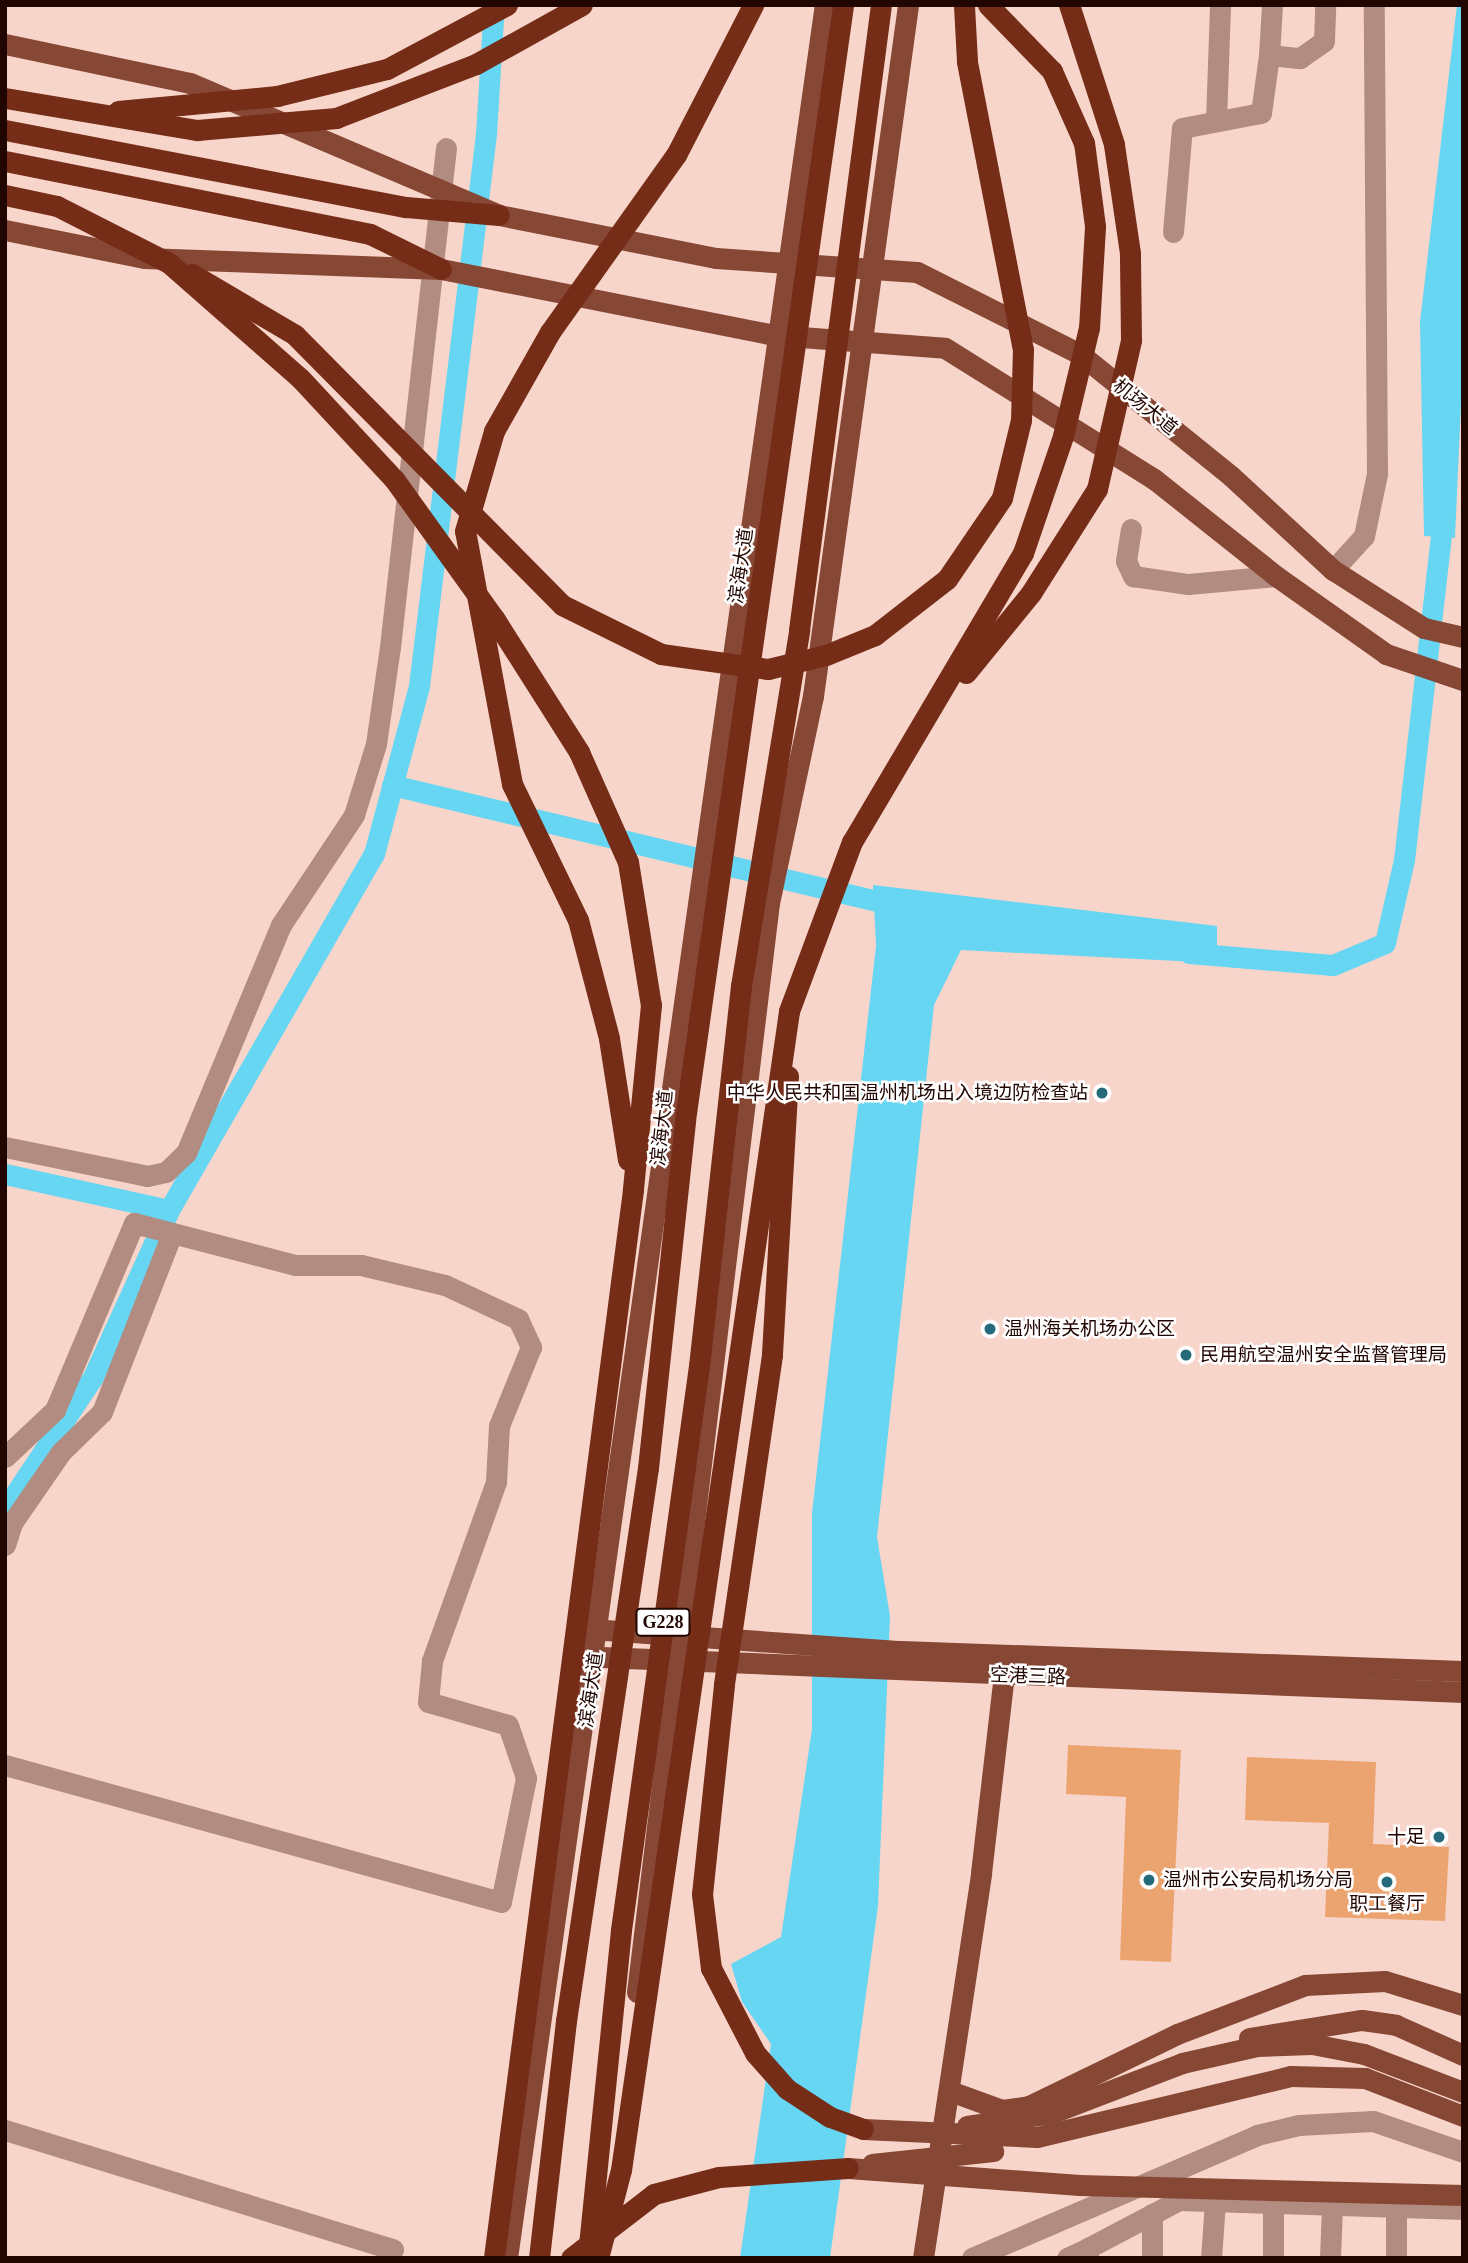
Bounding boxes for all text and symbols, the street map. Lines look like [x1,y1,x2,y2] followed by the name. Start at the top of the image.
[1108,374,1182,440] street label: 机场大道
[724,527,758,605] street label: 滨海大道
[727,1082,1088,1104] place label: 中华人民共和国温州机场出入境边防检查站
[1094,1085,1110,1101] marker: 中华人民共和国温州机场出入境边防检查站
[647,1089,677,1167] street label: 滨海大道
[1004,1318,1175,1340] place label: 温州海关机场办公区
[982,1321,998,1337] marker: 温州海关机场办公区
[1200,1344,1447,1366] place label: 民用航空温州安全监督管理局
[1178,1347,1194,1363] marker: 民用航空温州安全监督管理局
[635,1608,691,1637] road number: G228
[574,1651,608,1729] street label: 滨海大道
[990,1663,1066,1689] street label: 空港三路
[1387,1826,1425,1848] place label: 十足
[1431,1829,1447,1845] marker: 十足
[1163,1869,1353,1891] place label: 温州市公安局机场分局
[1141,1872,1157,1888] marker: 温州市公安局机场分局
[1379,1874,1395,1890] marker: 职工餐厅
[1349,1893,1425,1915] place label: 职工餐厅

